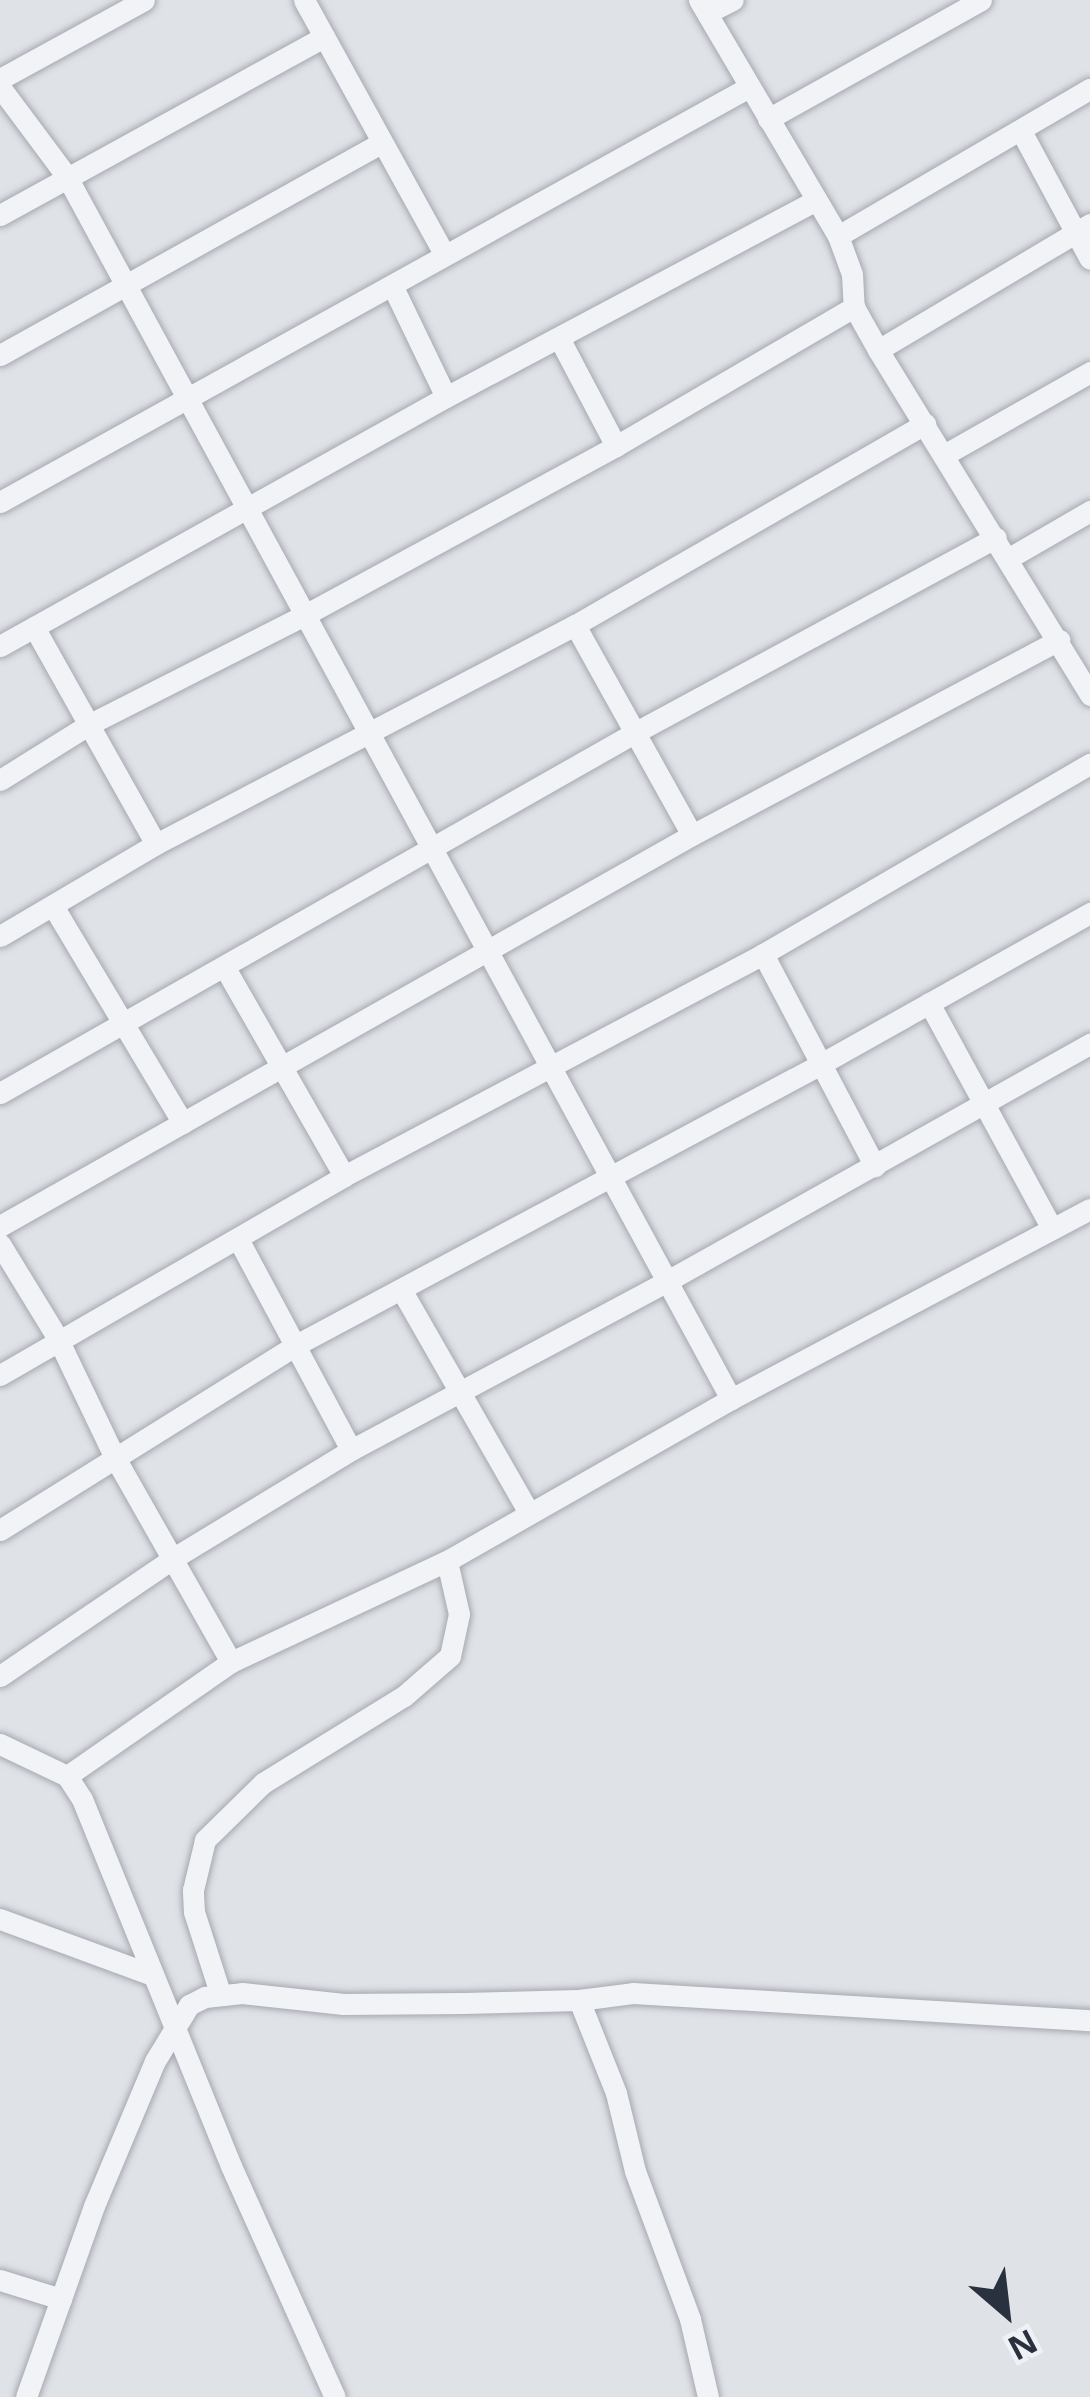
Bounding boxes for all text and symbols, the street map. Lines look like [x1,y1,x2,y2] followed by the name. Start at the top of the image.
[946,2253,1066,2373] north arrow
[1001,2319,1046,2371] text: N

